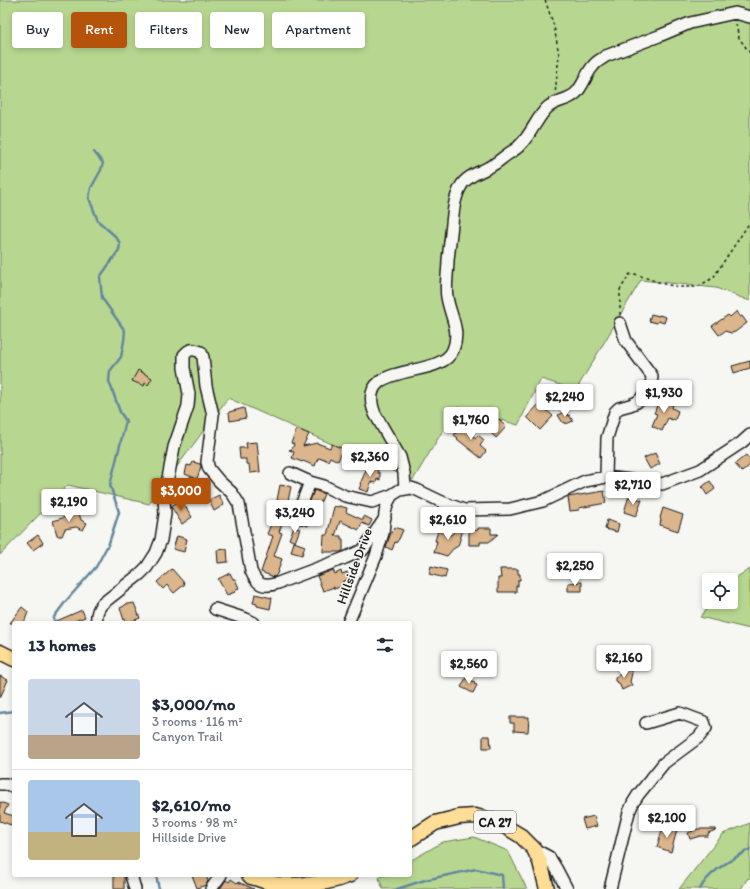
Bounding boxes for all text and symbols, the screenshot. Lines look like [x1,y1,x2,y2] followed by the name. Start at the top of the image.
[12,12,63,48] chip: Buy
[71,12,127,48] chip: Rent
[135,12,202,48] chip: Filters
[210,12,264,48] chip: New
[272,12,365,48] chip: Apartment
[631,380,697,414] pin: $1,930
[532,384,598,418] pin: $2,240
[645,385,683,400] text: $1,930
[545,389,585,404] text: $2,240
[438,407,504,441] pin: $1,760
[452,412,490,427] text: $1,760
[337,444,403,478] pin: $2,360
[351,449,389,464] text: $2,360
[600,472,666,506] pin: $2,710
[615,477,652,492] text: $2,710
[148,478,214,512] pin: $3,000
[161,483,201,498] text: $3,000
[36,489,102,523] pin: $2,190
[50,494,88,509] text: $2,190
[262,500,328,534] pin: $3,240
[275,505,315,520] text: $3,240
[415,507,481,541] pin: $2,610
[429,512,467,527] text: $2,610
[333,525,376,607] street label: Hillside Drive
[542,553,608,587] pin: $2,250
[556,558,594,573] text: $2,250
[702,573,738,609] map controls
[702,573,738,609] button: locate
[374,634,396,656] icon: filters
[28,635,96,655] text: 13 homes
[591,645,657,679] pin: $2,160
[605,650,643,665] text: $2,160
[436,651,502,685] pin: $2,560
[450,656,488,671] text: $2,560
[152,694,235,714] text: $3,000/mo
[60,695,108,743] icon: home
[152,714,243,729] text: 3 rooms · 116 m²
[152,729,223,744] text: Canyon Trail
[152,795,231,815] text: $2,610/mo
[60,796,108,844] icon: home
[634,805,700,839] pin: $2,100
[648,810,686,825] text: $2,100
[474,811,516,833] road number: CA 27
[152,815,238,830] text: 3 rooms · 98 m²
[152,830,226,845] text: Hillside Drive

